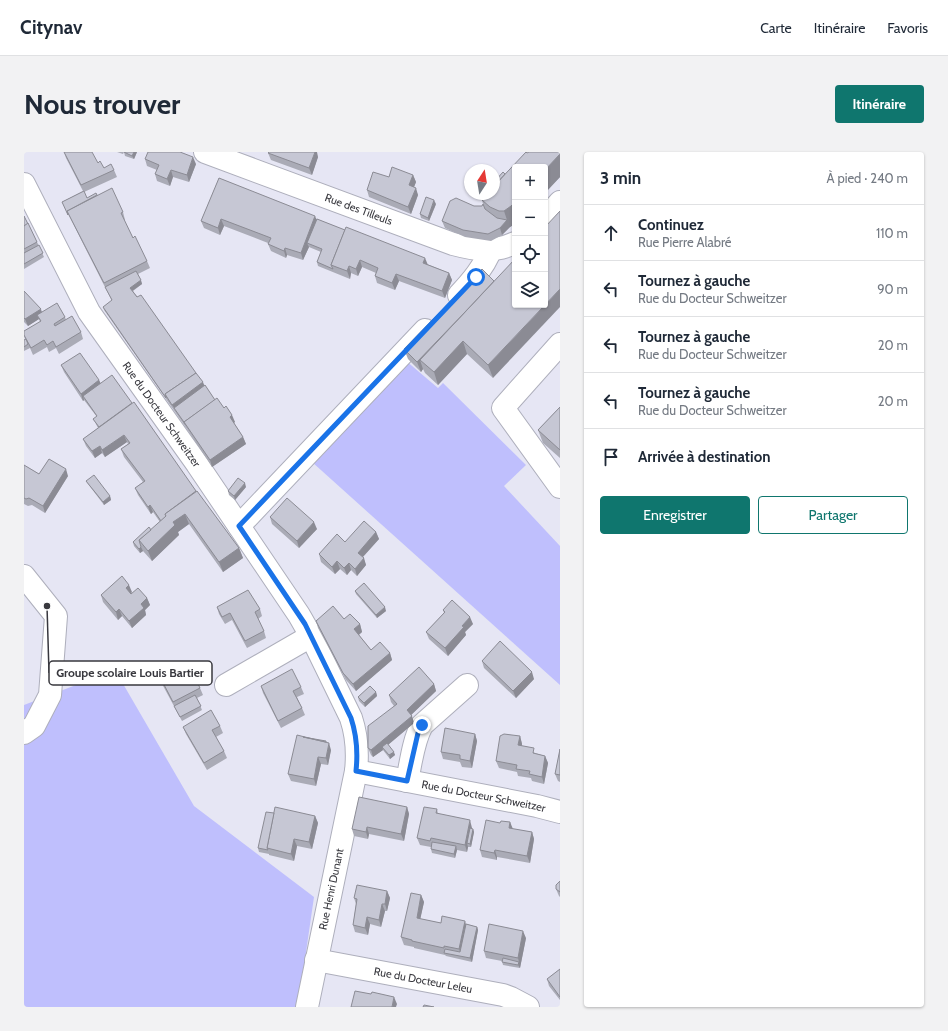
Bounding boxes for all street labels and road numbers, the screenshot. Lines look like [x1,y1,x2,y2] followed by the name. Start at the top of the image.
[323,190,395,228] street label: Rue des Tilleuls
[119,359,204,470] street label: Rue du Docteur Schweitzer
[420,777,548,815] street label: Rue du Docteur Schweitzer
[316,847,347,931] street label: Rue Henri Dunant
[373,964,474,996] street label: Rue du Docteur Leleu

